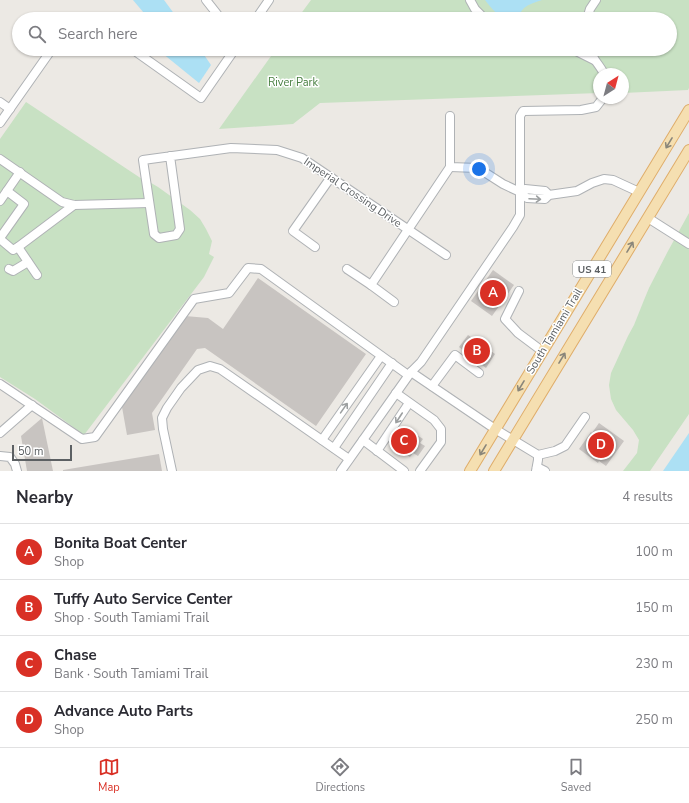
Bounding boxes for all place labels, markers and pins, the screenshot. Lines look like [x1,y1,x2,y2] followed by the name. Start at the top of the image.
[480,278,506,308] pin: A
[464,336,490,366] pin: B
[391,426,417,456] pin: C
[588,430,614,460] pin: D

